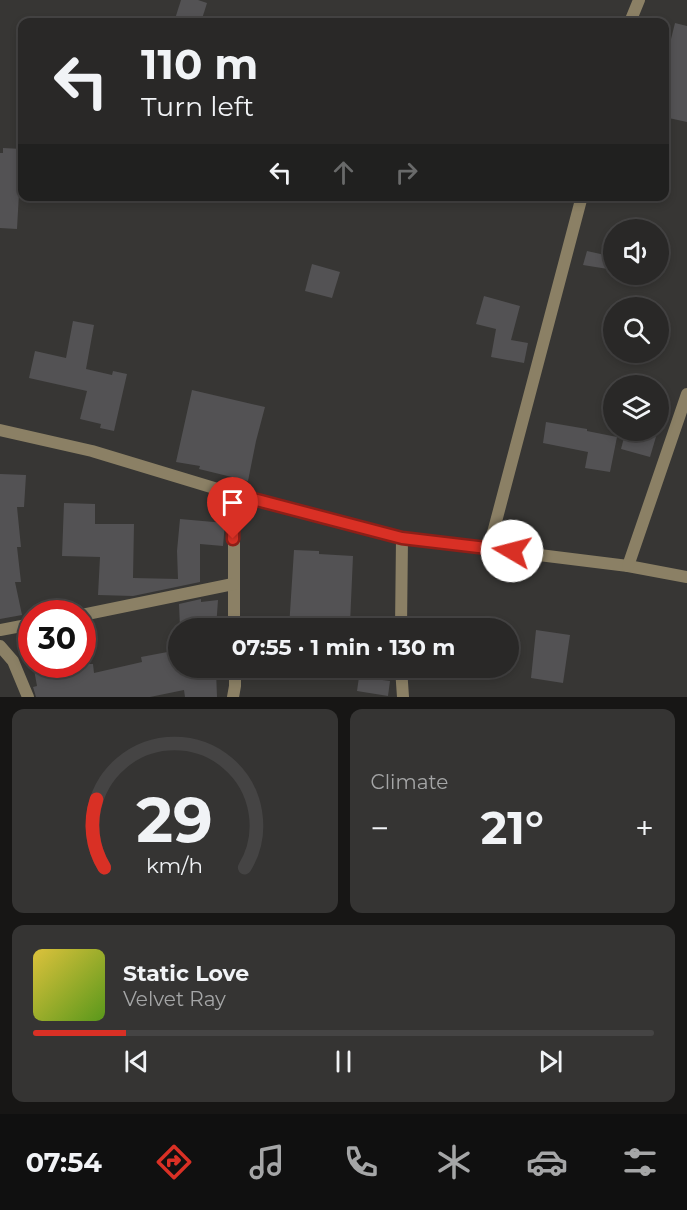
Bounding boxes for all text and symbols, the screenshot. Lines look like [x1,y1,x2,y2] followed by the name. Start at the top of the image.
[141,38,258,90] text: 110 m
[42,42,120,120] icon: left
[141,90,254,123] text: Turn left
[264,156,297,189] icon: left
[327,156,360,189] icon: ahead
[390,156,423,189] icon: right
[603,219,669,441] map controls
[603,219,669,285] button: sound
[603,297,669,363] button: search
[603,375,669,441] button: layers
[207,477,258,539] pin
[216,486,249,519] icon: arrive
[480,519,544,583] position arrow
[18,600,96,678] speed limit sign: 30
[232,634,455,661] text: 07:55 · 1 min · 130 m
[371,770,448,794] text: Climate
[136,782,213,858] text: 29
[481,800,544,855] text: 21°
[371,808,389,848] text: −
[635,808,654,848] text: +
[146,852,203,878] text: km/h
[123,960,249,987] text: Static Love
[123,987,226,1011] text: Velvet Ray
[120,1045,153,1078] icon: previous
[327,1045,360,1078] icon: pause
[534,1045,567,1078] icon: next
[153,1141,195,1183] icon: directions
[246,1141,288,1183] icon: music
[340,1141,382,1183] icon: phone
[433,1141,475,1183] icon: climate
[526,1141,568,1183] icon: car
[619,1141,661,1183] icon: filters
[26,1146,102,1179] text: 07:54

